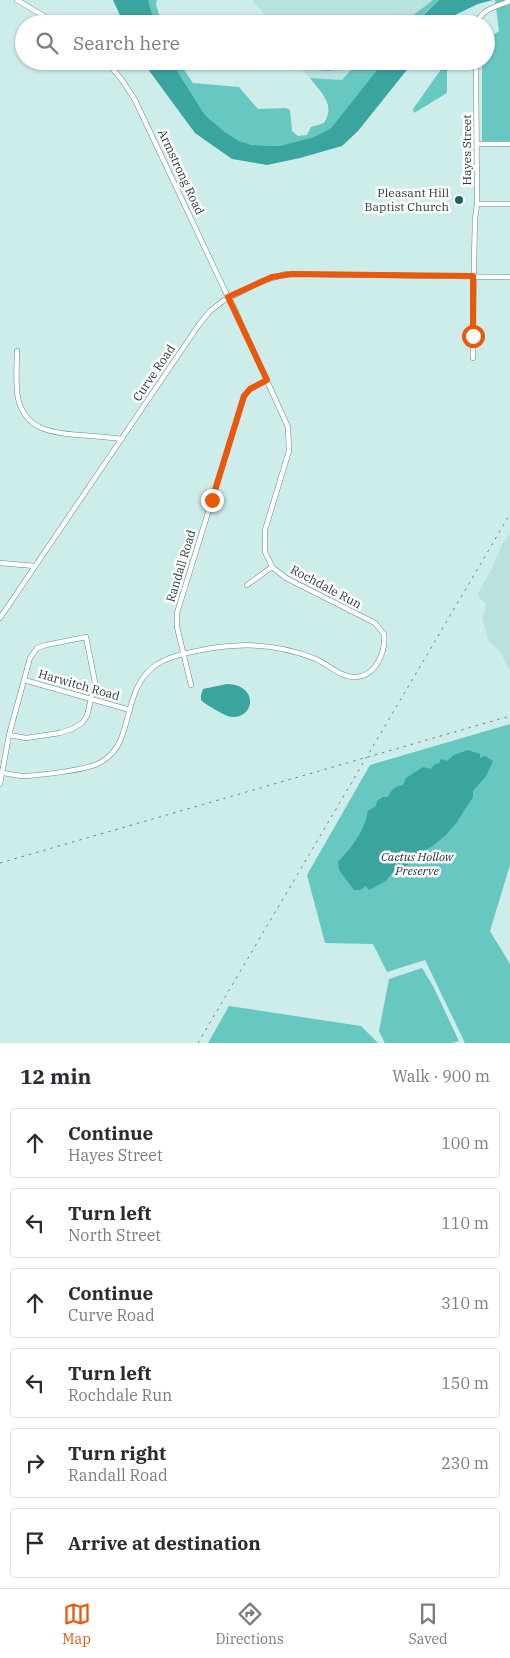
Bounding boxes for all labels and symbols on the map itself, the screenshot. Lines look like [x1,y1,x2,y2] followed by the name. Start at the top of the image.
[459,115,474,185] street label: Hayes Street
[155,127,208,217] street label: Armstrong Road
[365,185,449,214] place label: Pleasant Hill Baptist Church
[453,194,465,206] marker: Pleasant Hill Baptist Church
[462,325,485,348] route start
[129,342,178,404] street label: Curve Road
[201,489,224,512] route end
[162,528,199,604] street label: Randall Road
[288,562,365,612] street label: Rochdale Run
[37,666,122,703] street label: Harwitch Road
[381,849,455,878] park label: Cactus Hollow Preserve

